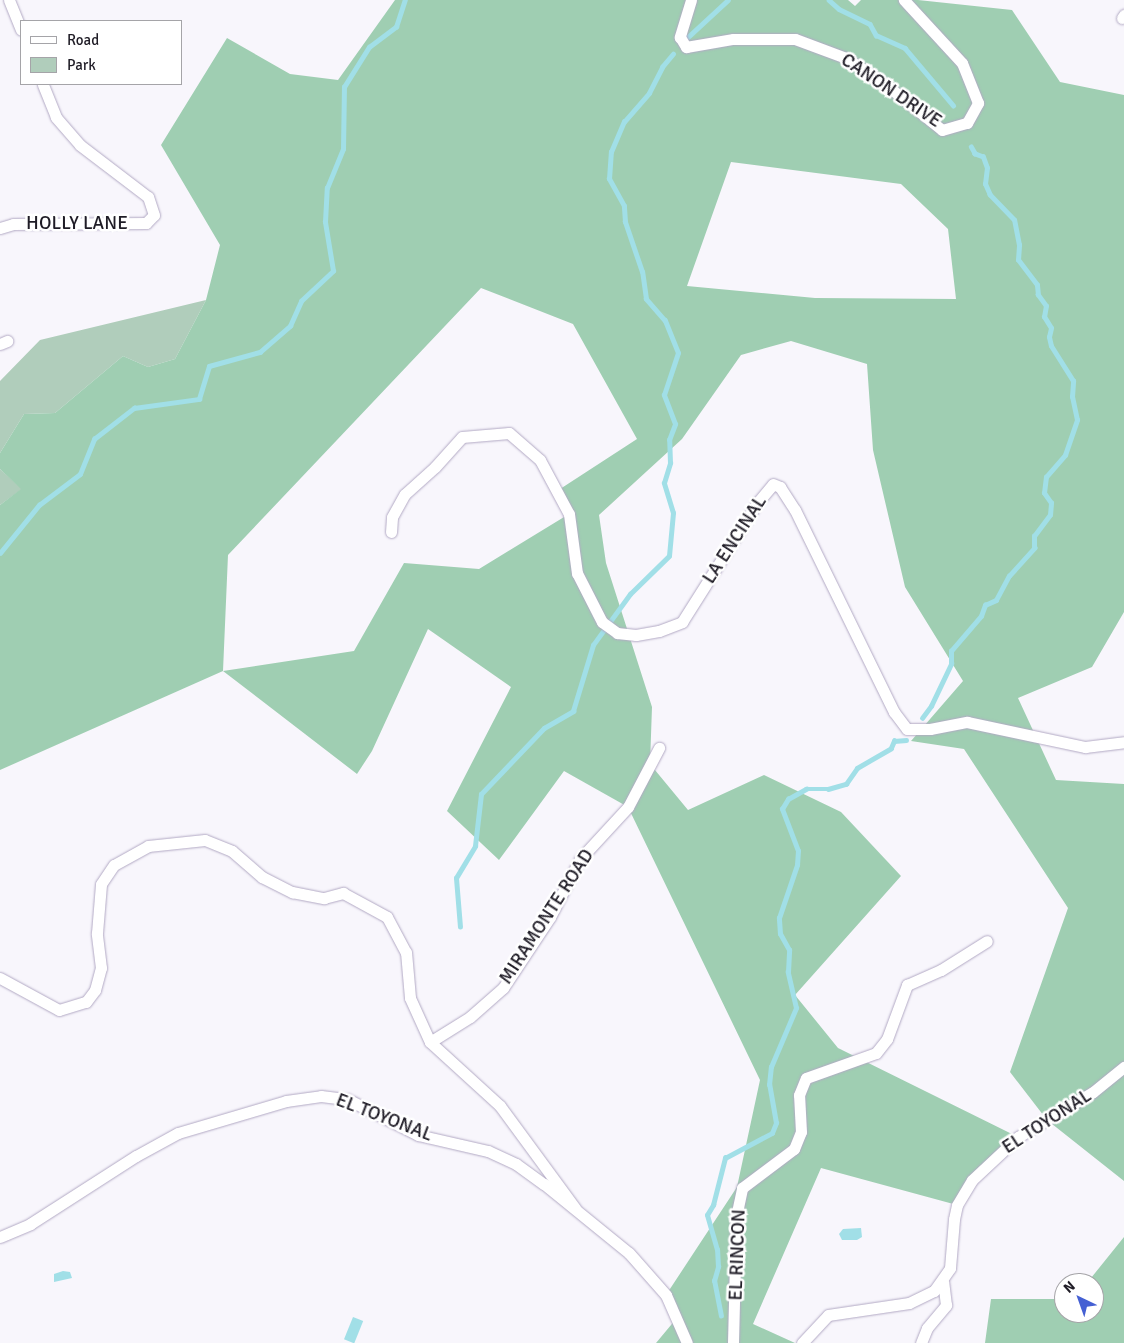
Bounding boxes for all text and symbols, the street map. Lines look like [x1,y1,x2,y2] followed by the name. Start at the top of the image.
[20,20,182,85] legend
[67,31,99,49] text: Road
[836,49,946,133] street label: CANON DRIVE
[67,56,96,74] text: Park
[26,213,128,235] street label: HOLLY LANE
[698,492,772,588] street label: LA ENCINAL
[495,845,599,989] street label: MIRAMONTE ROAD
[998,1085,1096,1159] street label: EL TOYONAL
[332,1089,436,1147] street label: EL TOYONAL
[725,1209,751,1301] street label: EL RINCON
[1054,1273,1104,1323] north arrow
[1060,1278,1079,1297] text: N

